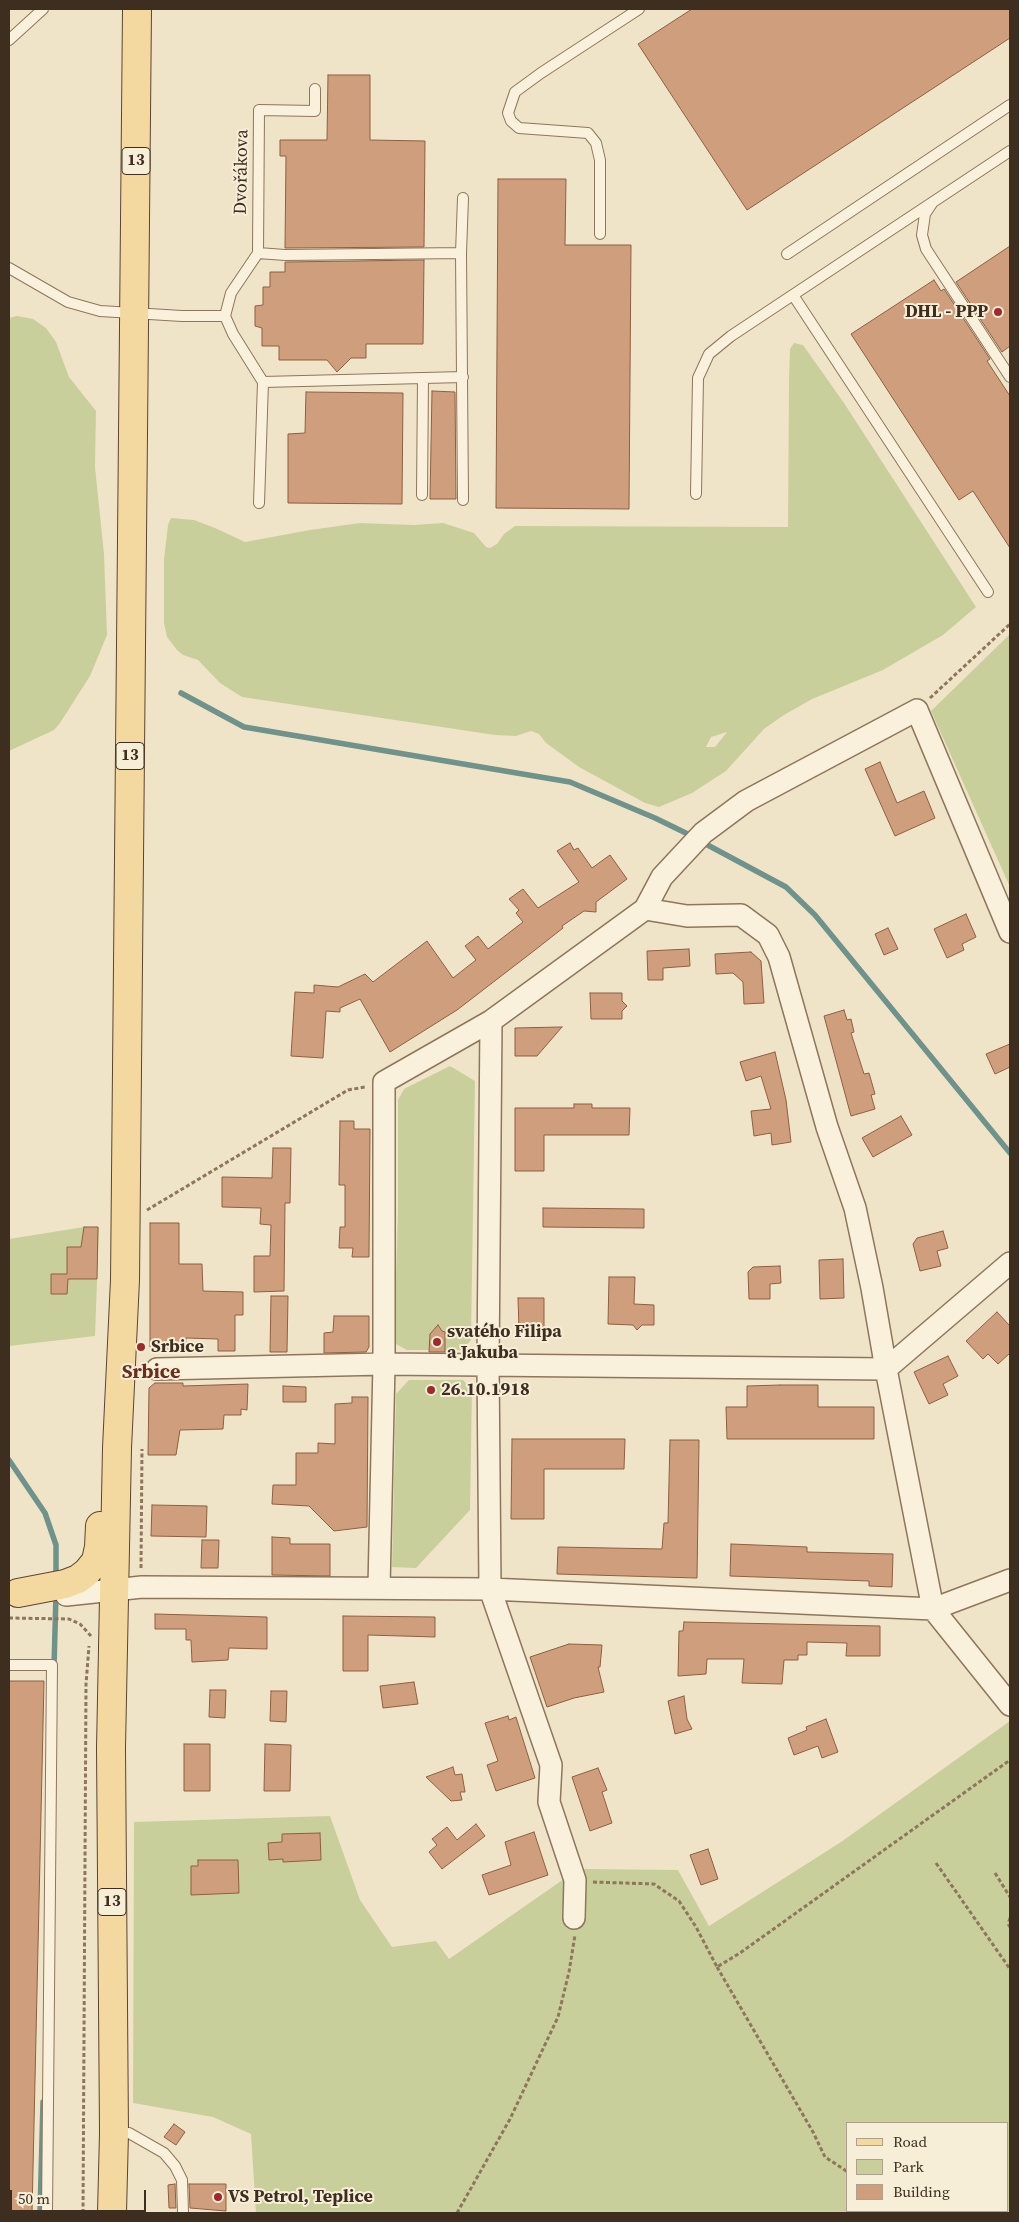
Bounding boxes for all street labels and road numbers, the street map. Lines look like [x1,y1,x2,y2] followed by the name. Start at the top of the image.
[230,129,254,215] street label: Dvořákova
[122,148,150,175] road number: 13
[116,742,144,769] road number: 13
[98,1888,126,1915] road number: 13

